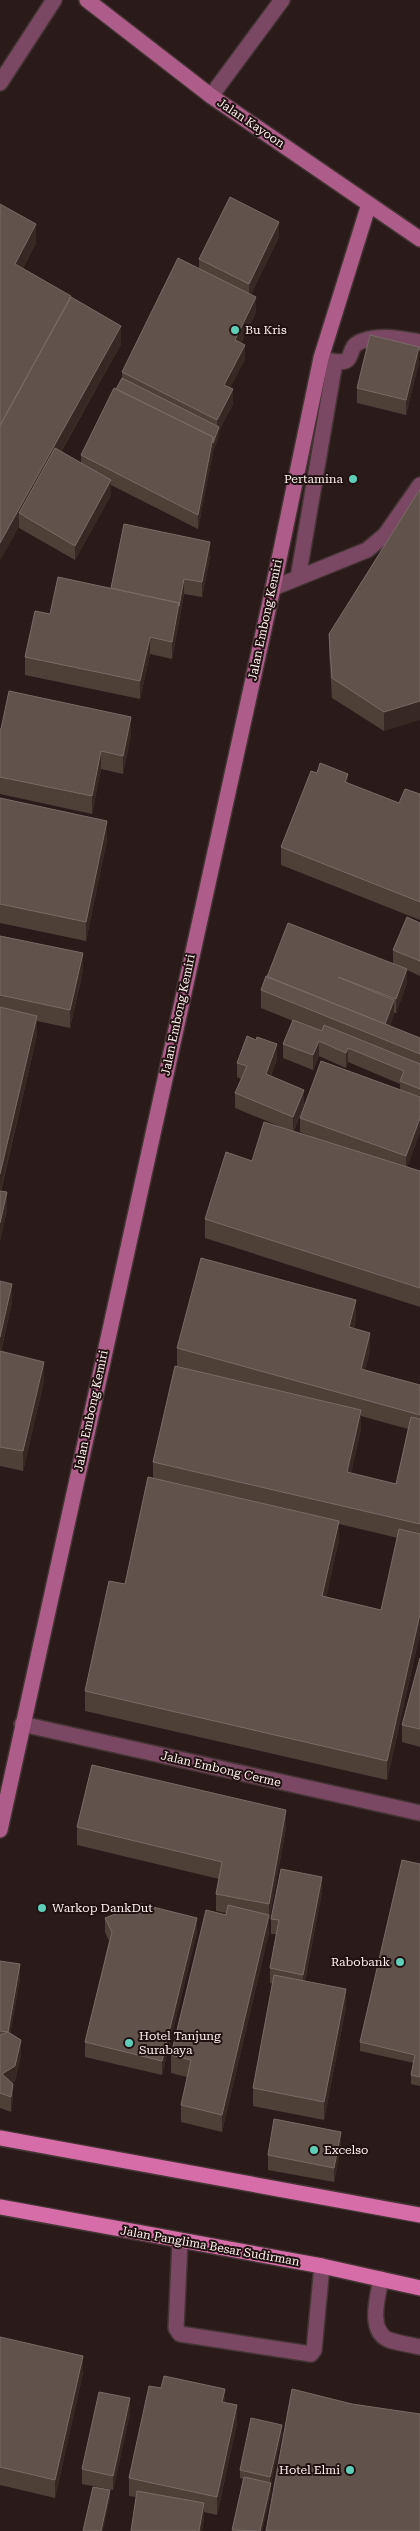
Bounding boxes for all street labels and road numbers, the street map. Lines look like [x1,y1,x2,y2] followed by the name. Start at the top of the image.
[215,95,287,151] street label: Jalan Kayoon
[245,558,285,682] street label: Jalan Embong Kemiri
[158,953,198,1077] street label: Jalan Embong Kemiri
[71,1349,111,1473] street label: Jalan Embong Kemiri
[160,1748,283,1790] street label: Jalan Embong Cerme
[119,2223,301,2269] street label: Jalan Panglima Besar Sudirman

